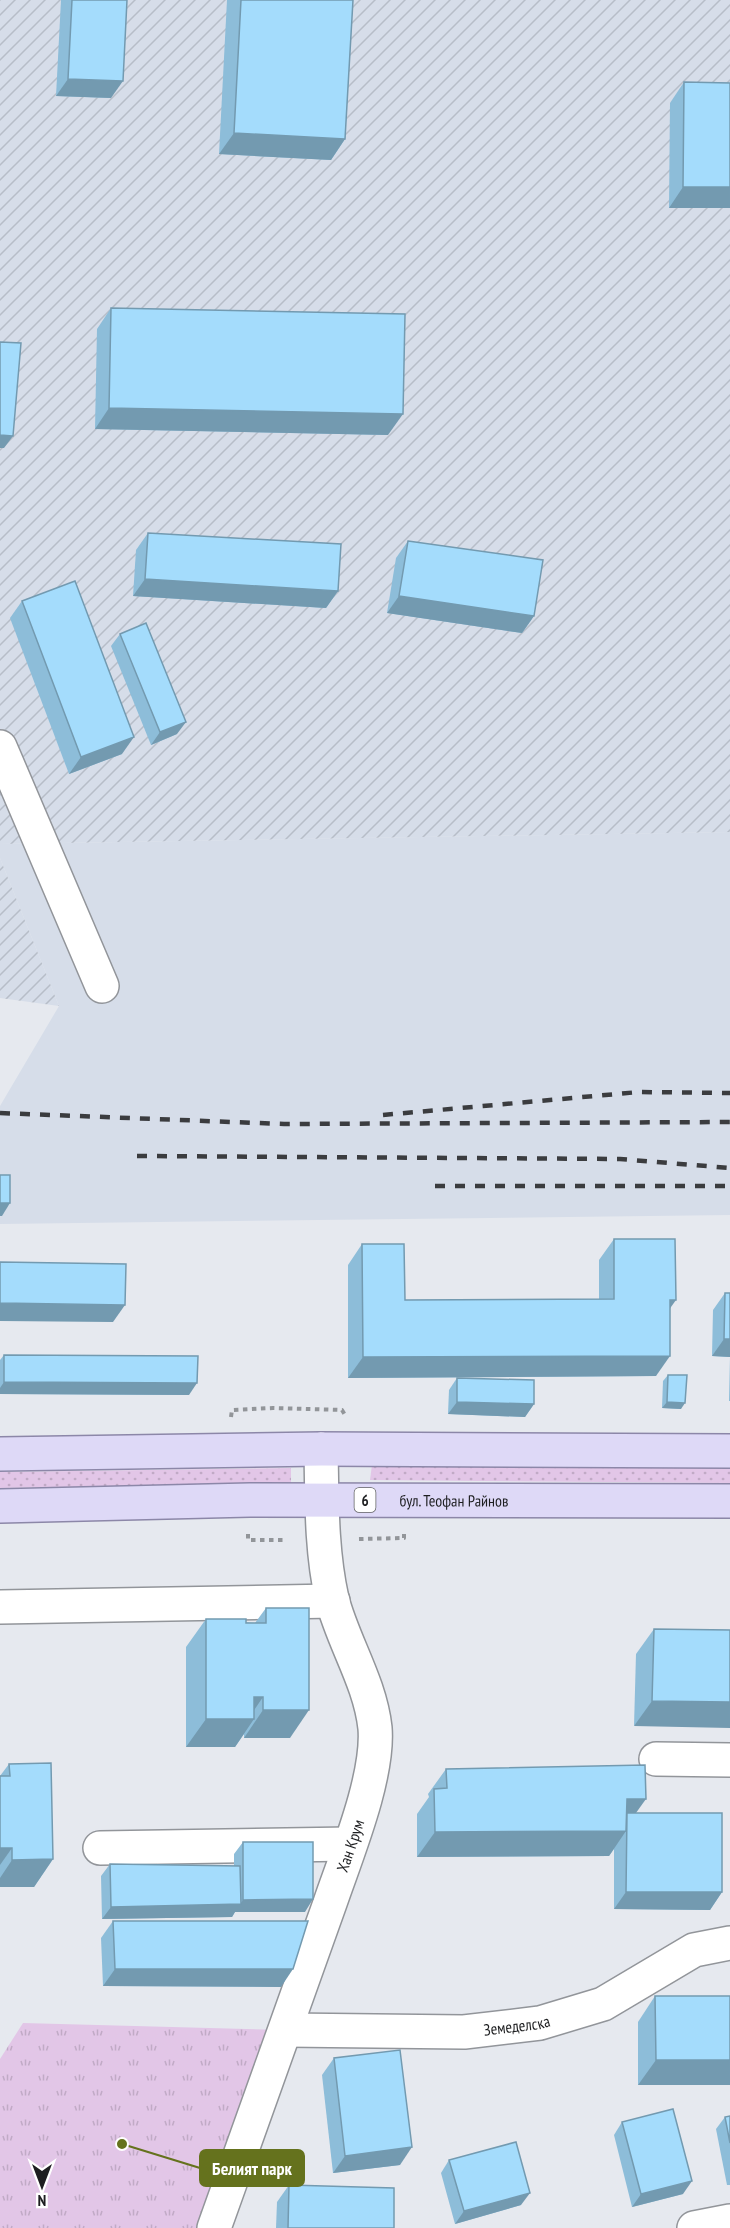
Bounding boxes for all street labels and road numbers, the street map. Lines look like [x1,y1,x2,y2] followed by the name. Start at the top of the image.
[354,1488,376,1512] road number: 6
[399,1490,508,1511] street label: бул. Теофан Райнов
[332,1817,368,1875] street label: Хан Крум
[482,2011,552,2040] street label: Земеделска

